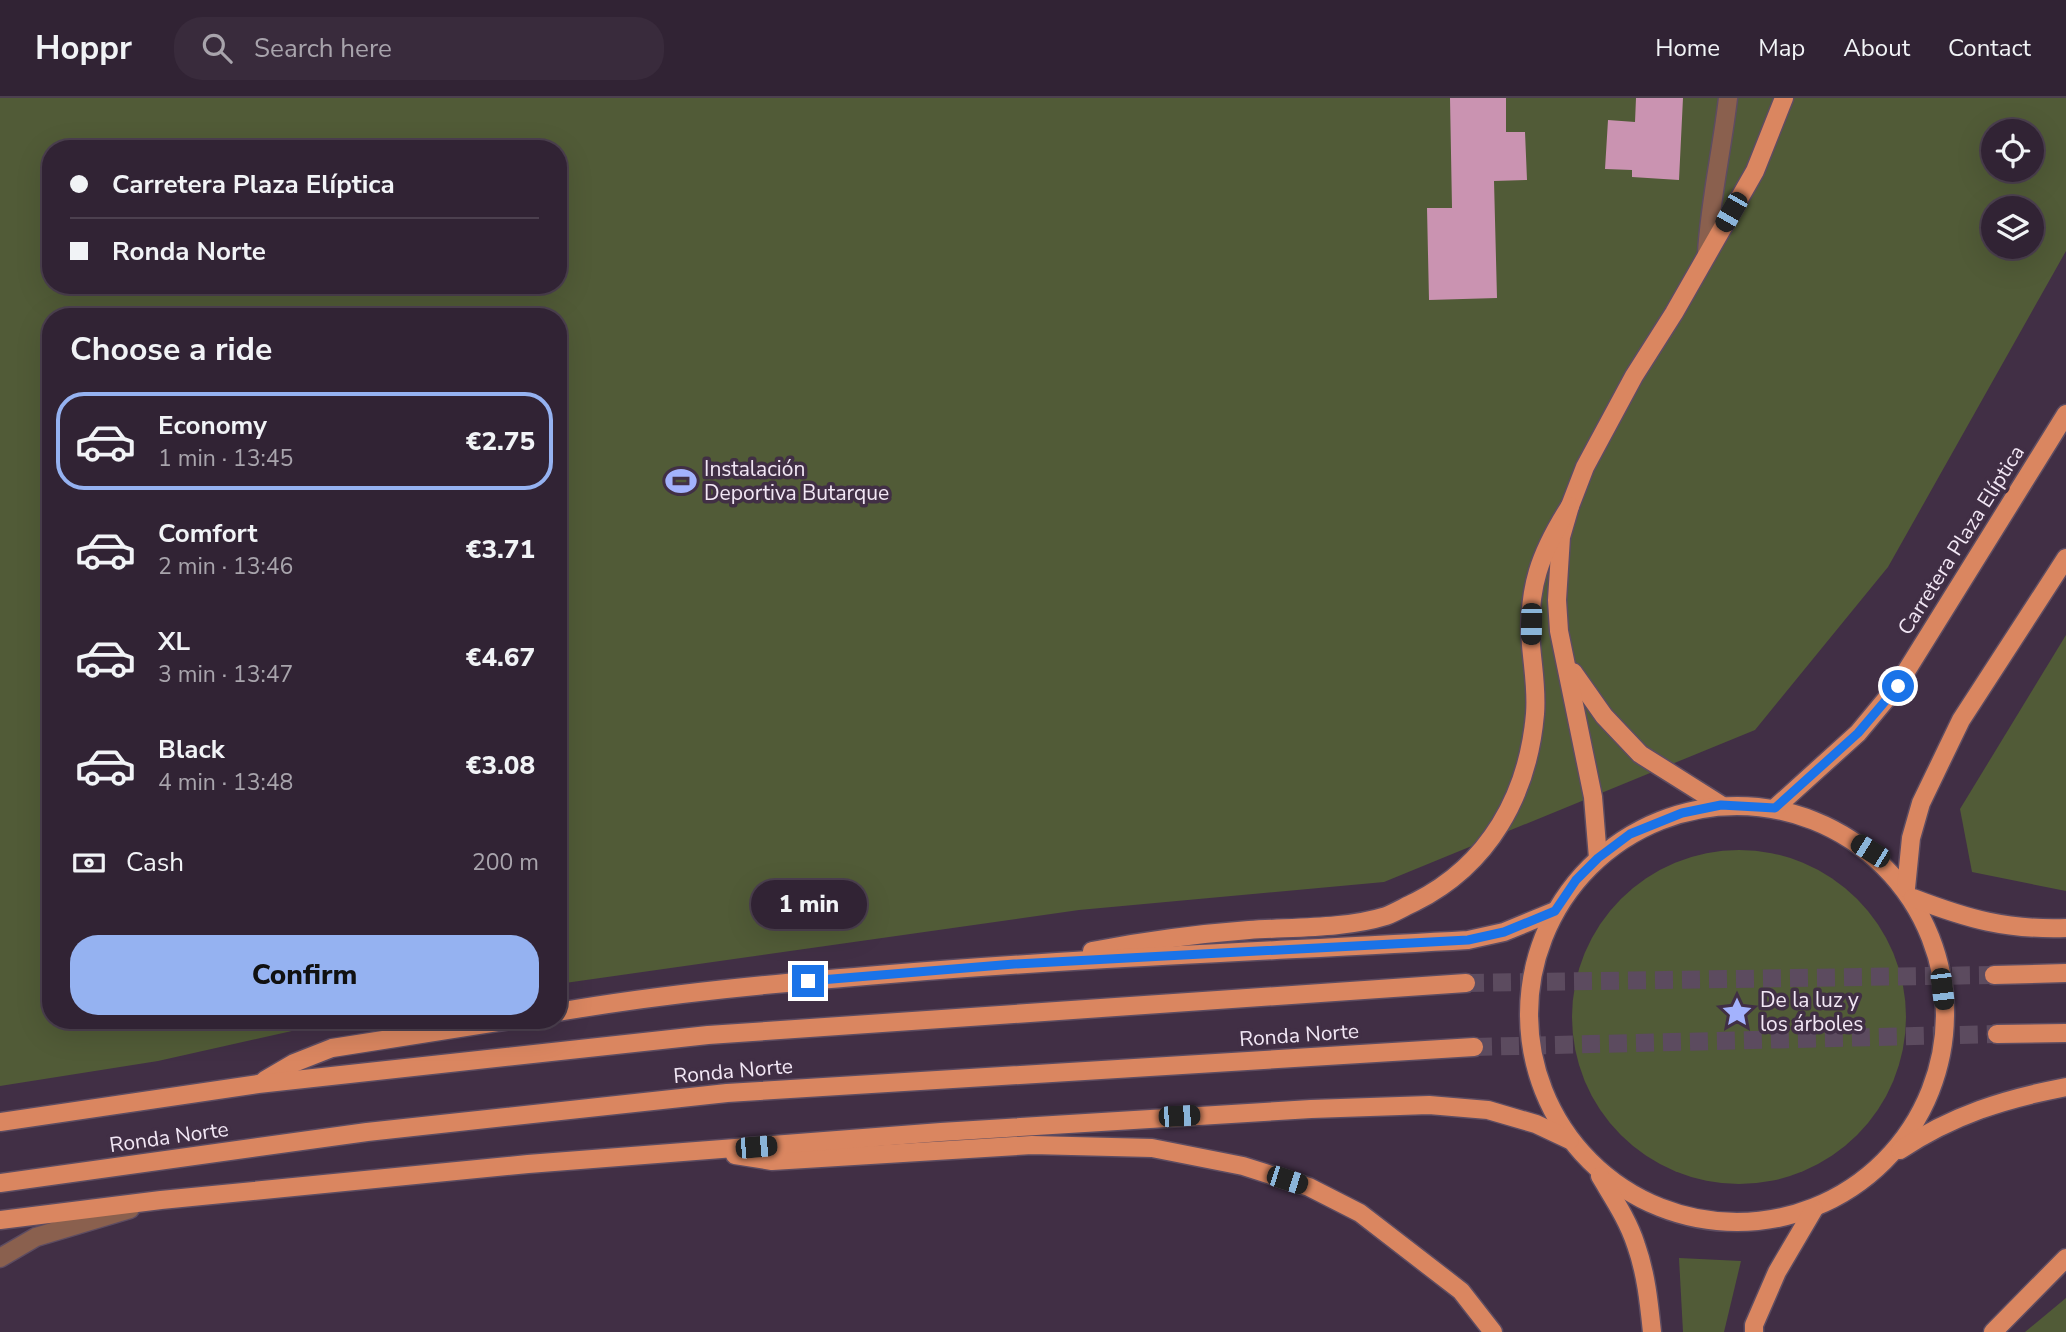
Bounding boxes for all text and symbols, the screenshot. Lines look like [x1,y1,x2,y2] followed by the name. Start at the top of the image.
[174,17,664,80] search box
[35,26,132,71] text: Hoppr
[198,29,236,67] icon: search
[254,31,392,66] text: Search here
[1655,32,1720,64] text: Home
[1758,32,1805,64] text: Map
[1843,32,1910,64] text: About
[1948,32,2031,64] text: Contact
[1981,119,2044,259] map controls
[1981,119,2044,182] button: locate
[112,167,395,202] text: Carretera Plaza Elíptica
[1712,189,1751,235] car
[1981,196,2044,259] button: layers
[112,234,266,269] text: Ronda Norte
[70,328,272,371] text: Choose a ride
[158,408,267,443] text: Economy
[74,410,137,473] icon: car
[466,424,535,459] text: €2.75
[1891,440,2031,640] street label: Carretera Plaza Elíptica
[158,443,293,474] text: 1 min · 13:45
[704,455,889,507] place label: Instalación Deportiva Butarque
[664,464,698,498] sports icon: Instalación Deportiva Butarque
[158,516,258,551] text: Comfort
[74,518,137,581] icon: car
[466,532,535,567] text: €3.71
[158,551,293,582] text: 2 min · 13:46
[1521,603,1542,645] car
[158,624,190,659] text: XL
[74,626,137,689] icon: car
[466,640,535,675] text: €4.67
[158,659,293,690] text: 3 min · 13:47
[1882,670,1914,702] route start
[158,732,225,767] text: Black
[74,734,137,797] icon: car
[466,748,535,783] text: €3.08
[158,767,293,798] text: 4 min · 13:48
[1847,831,1894,871] car
[70,844,108,882] icon: cash
[126,845,184,880] text: Cash
[472,847,539,878] text: 200 m
[750,880,866,928] callout: 1 min
[779,889,839,920] text: 1 min
[70,935,539,1015] button: Confirm
[792,965,824,997] route end
[1930,967,1955,1011] car
[1760,986,1863,1038] place label: De la luz y los árboles
[1720,995,1754,1029] place icon: De la luz y los árboles
[1238,1017,1360,1053] street label: Ronda Norte
[672,1052,794,1090] street label: Ronda Norte
[1158,1104,1201,1128] car
[108,1115,230,1159] street label: Ronda Norte
[735,1135,778,1159] car
[1264,1164,1311,1196] car

